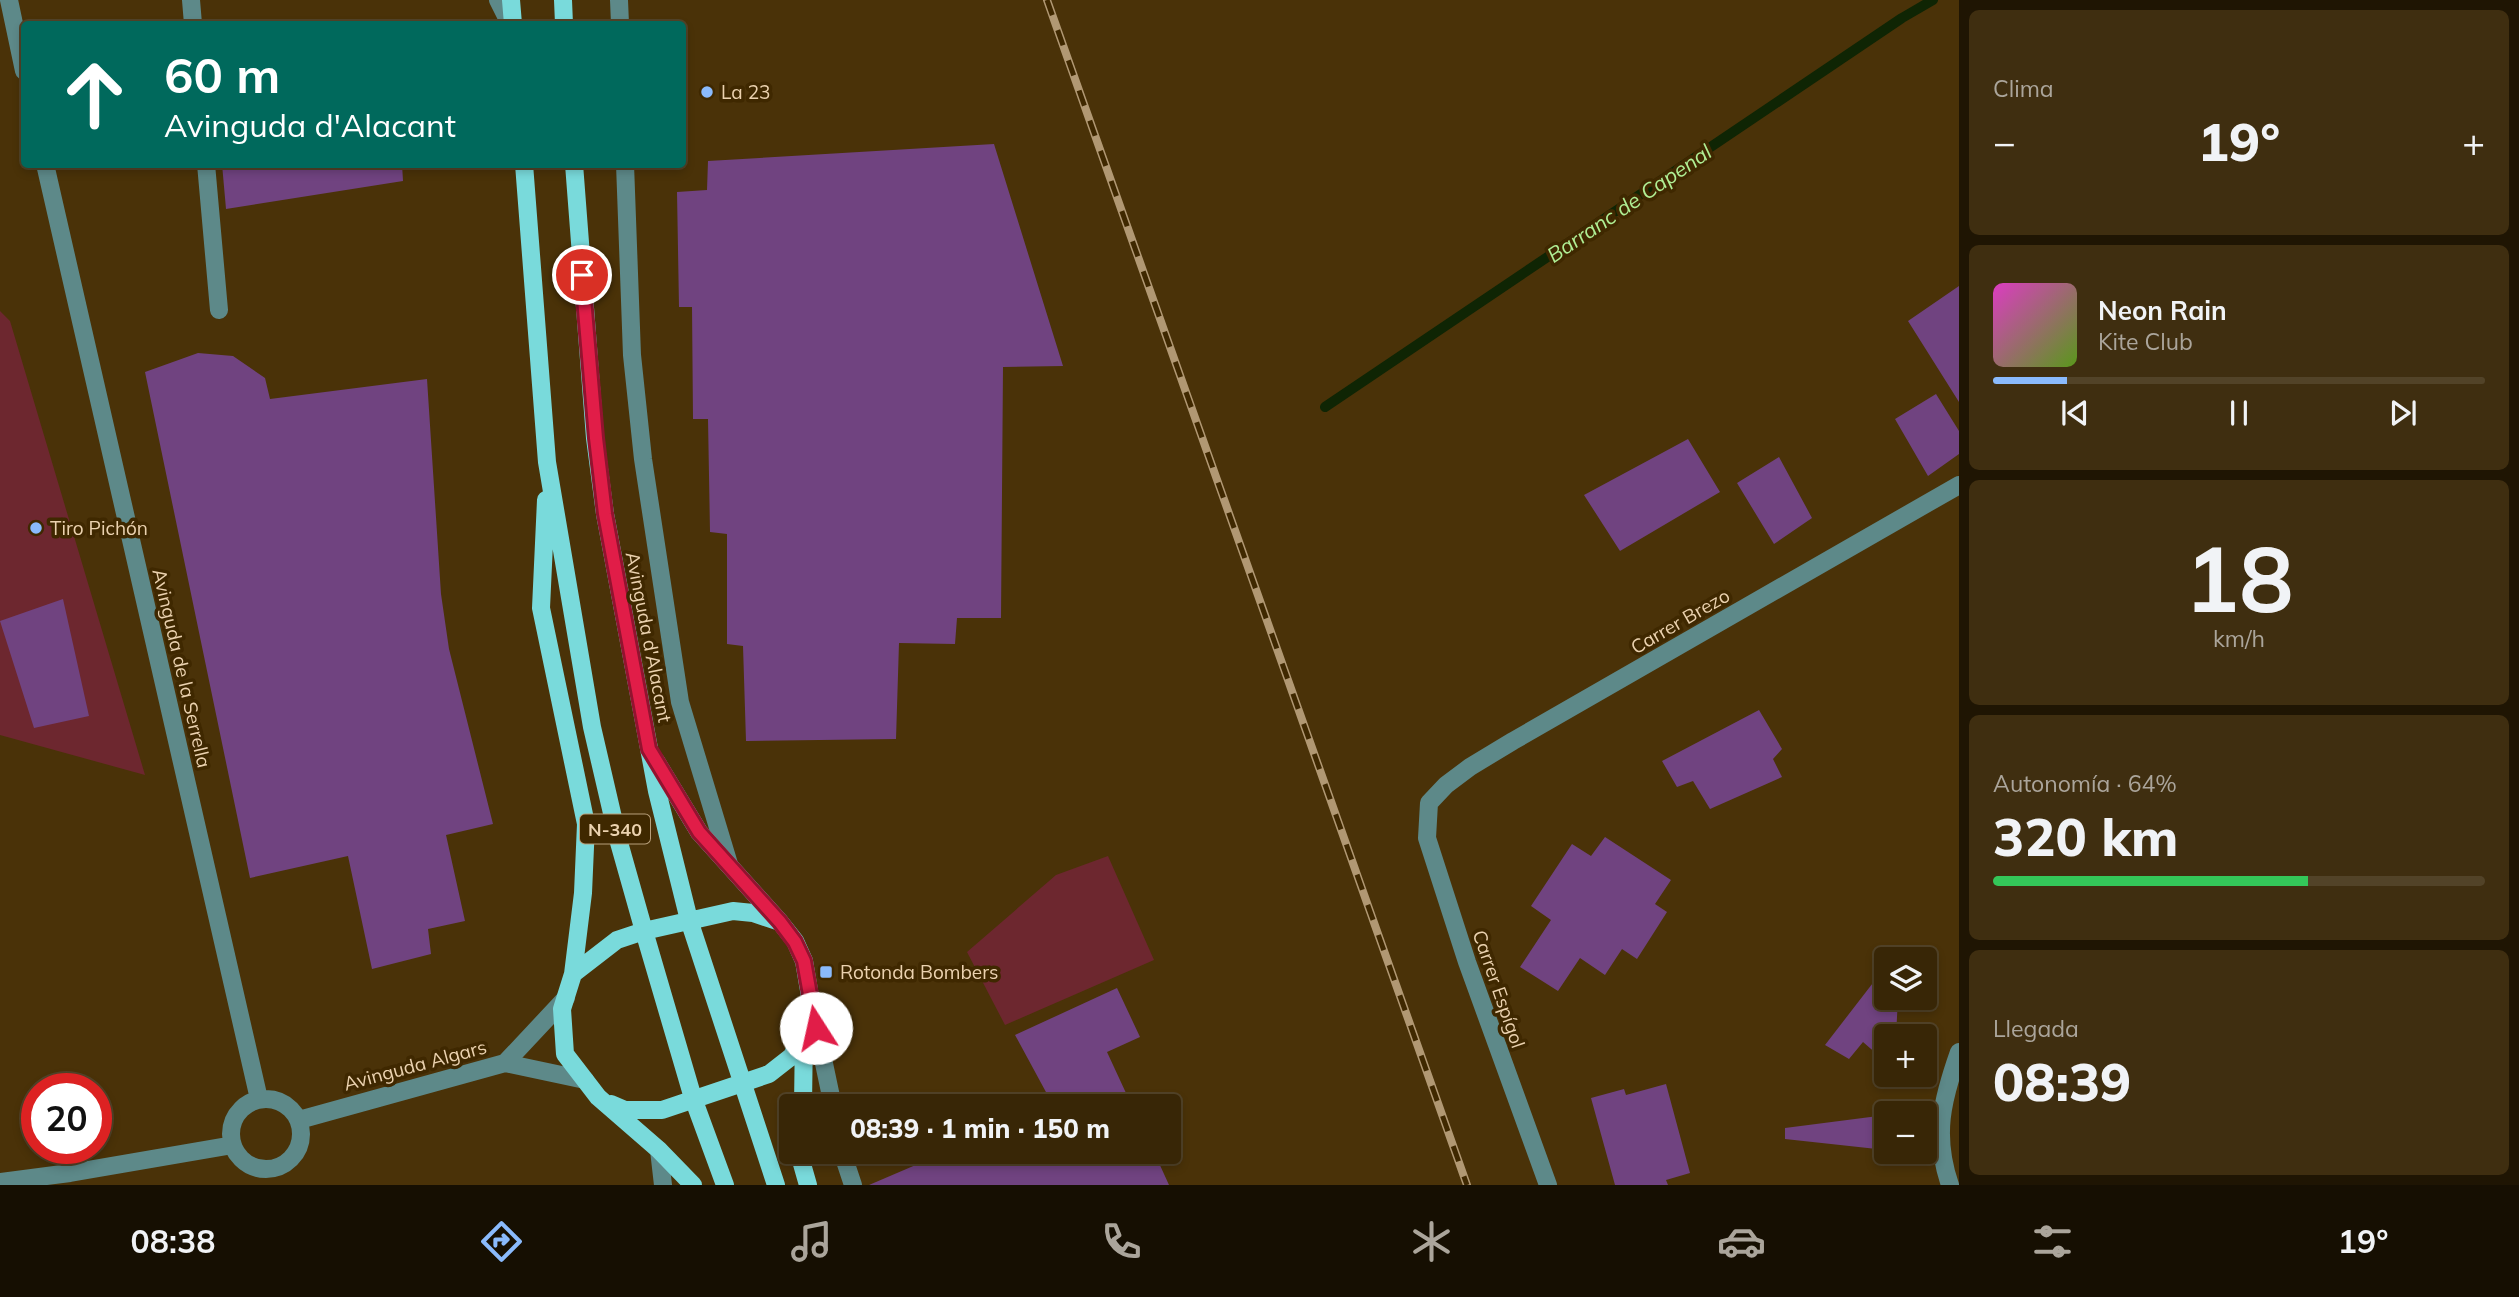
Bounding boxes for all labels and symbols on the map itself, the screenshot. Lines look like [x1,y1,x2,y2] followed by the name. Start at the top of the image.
[721,80,771,104] place label: La 23
[699,84,715,100] marker: La 23
[1542,138,1716,268] water label: Barranc de Capenal
[552,245,612,305] pin
[50,516,148,540] place label: Tiro Pichón
[28,520,44,536] marker: Tiro Pichón
[621,550,677,725] street label: Avinguda d'Alacant
[147,566,217,770] street label: Avinguda de la Serrella
[1626,583,1734,659] street label: Carrer Brezo
[580,814,650,844] road number: N-340
[1468,927,1530,1051] street label: Carrer Espígol
[840,960,998,984] place label: Rotonda Bombers
[818,964,834,980] marker: Rotonda Bombers
[779,991,853,1065] position arrow
[341,1034,489,1096] street label: Avinguda Algars
[21,1073,112,1164] speed limit sign: 20

